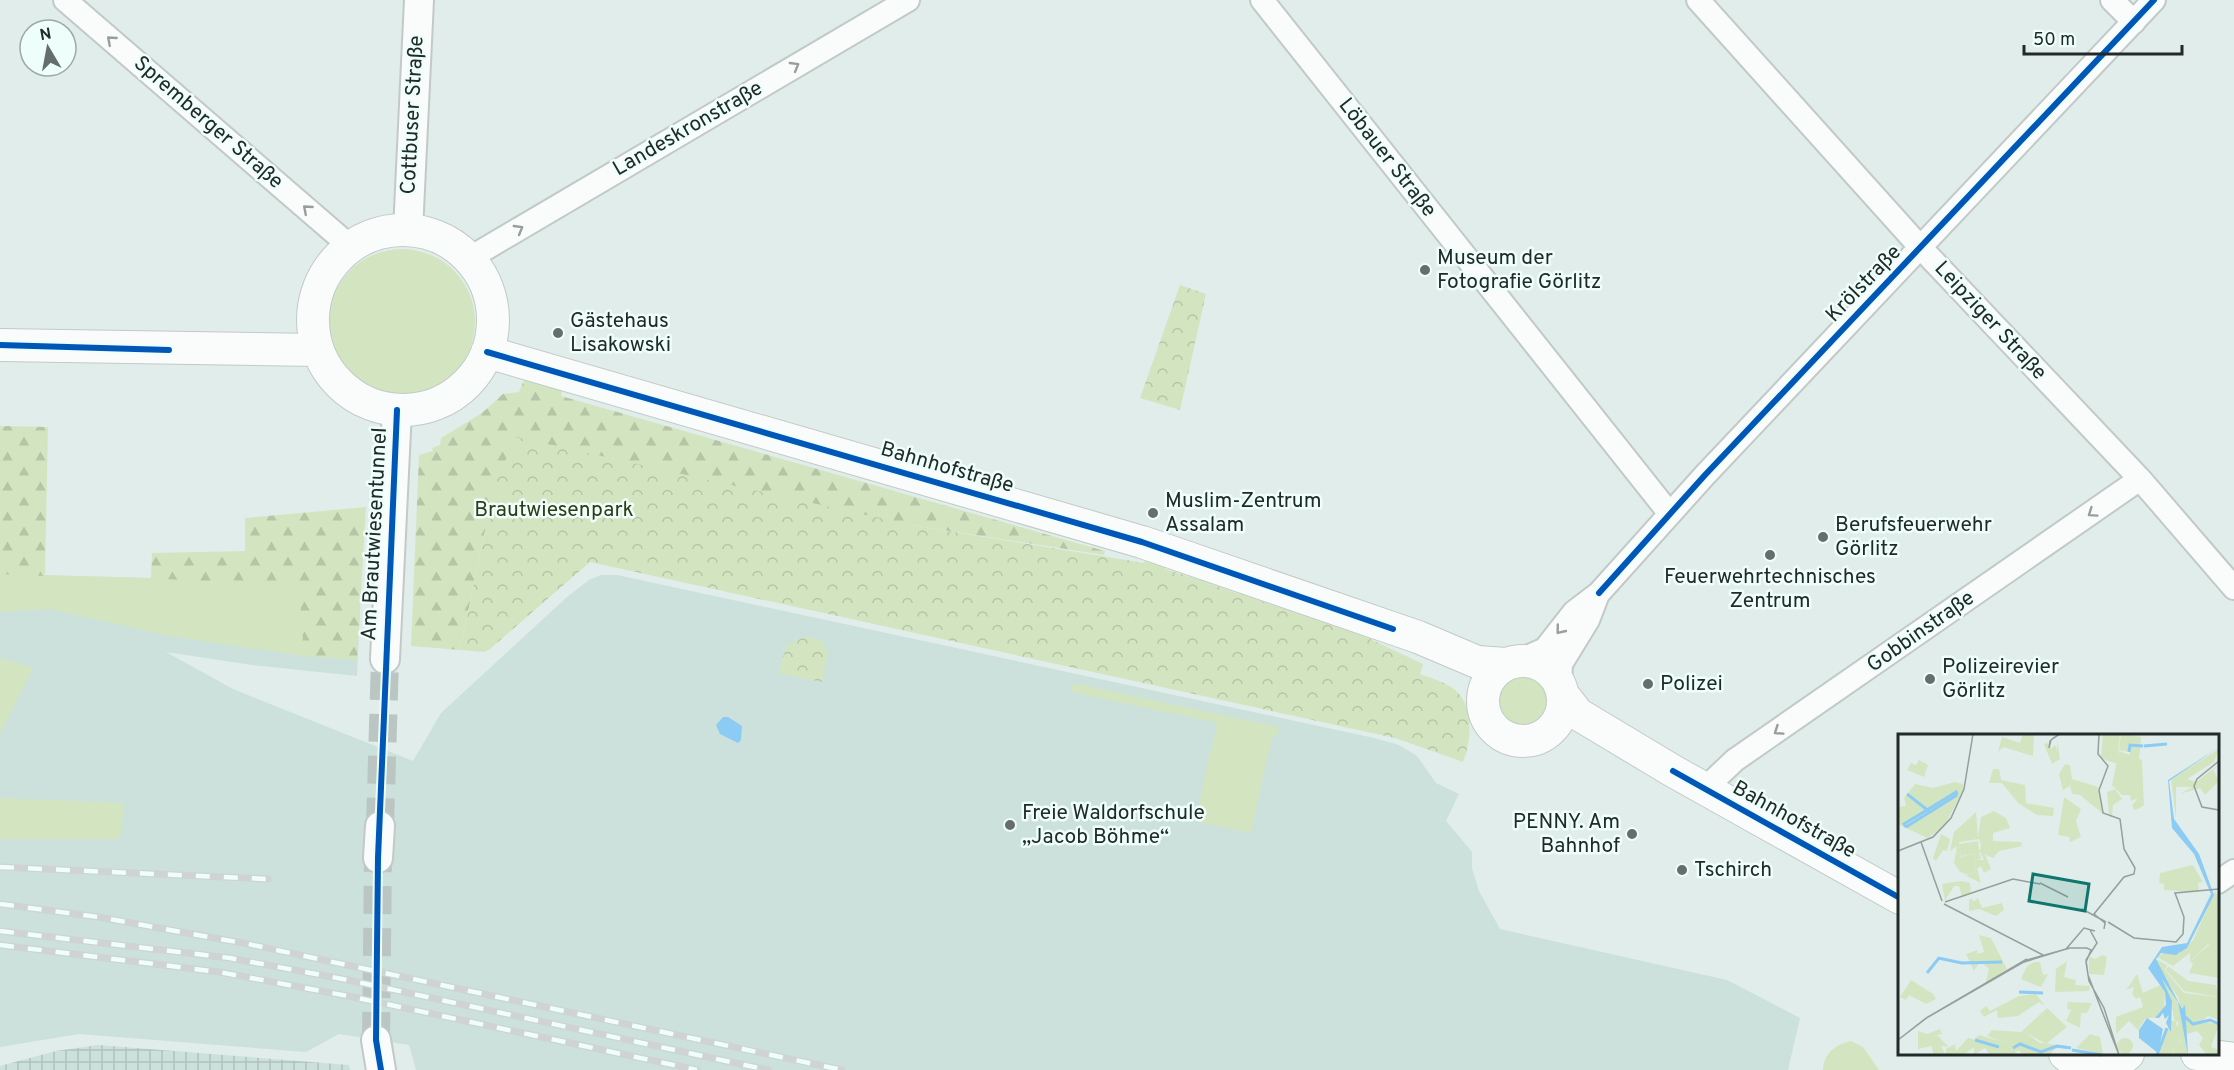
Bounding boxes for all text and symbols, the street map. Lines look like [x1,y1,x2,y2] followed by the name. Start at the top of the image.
[18,18,78,78] north arrow
[2024,18,2182,56] scale bar
[38,24,53,46] text: N
[2033,29,2075,52] text: 50 m
[395,35,431,195] street label: Cottbuser Straße
[107,36,118,47] one-way arrow
[127,50,289,196] street label: Spremberger Straße
[789,62,799,74] one-way arrow
[608,75,768,183] street label: Landeskronstraße
[1332,93,1442,223] street label: Löbauer Straße
[303,205,314,216] one-way arrow
[513,225,523,236] one-way arrow
[1820,239,1908,329] street label: Krölstraße
[1437,245,1601,296] place label: Museum der Fotografie Görlitz
[1928,256,2052,386] street label: Leipziger Straße
[1418,263,1432,277] marker: Museum der Fotografie Görlitz
[570,308,671,359] place label: Gästehaus Lisakowski
[551,326,565,340] marker: Gästehaus Lisakowski
[356,427,394,641] street label: Am Brautwiesentunnel
[877,436,1017,500] street label: Bahnhofstraße
[1165,488,1322,539] place label: Muslim-Zentrum Assalam
[474,497,634,524] park label: Brautwiesenpark
[1146,506,1160,520] marker: Muslim-Zentrum Assalam
[2087,506,2098,517] one-way arrow
[1835,512,1992,563] place label: Berufsfeuerwehr Görlitz
[1816,530,1830,544] marker: Berufsfeuerwehr Görlitz
[1763,548,1777,562] marker: Feuerwehrtechnisches Zentrum
[1664,564,1876,615] place label: Feuerwehrtechnisches Zentrum
[1862,585,1980,679] street label: Gobbinstraße
[1557,623,1568,634] one-way arrow
[1942,654,2059,705] place label: Polizeirevier Görlitz
[1660,671,1723,698] place label: Polizei
[1923,672,1937,686] marker: Polizeirevier Görlitz
[1641,677,1655,691] marker: Polizei
[1773,723,1784,734] one-way arrow
[1898,734,2219,1055] inset map
[1727,775,1861,865] street label: Bahnhofstraße
[1022,800,1205,851] place label: Freie Waldorfschule „Jacob Böhme“
[1513,809,1620,860] place label: PENNY. Am Bahnhof
[1003,818,1017,832] marker: Freie Waldorfschule „Jacob Böhme“
[1625,827,1639,841] marker: PENNY. Am Bahnhof
[1694,857,1772,884] place label: Tschirch
[1675,863,1689,877] marker: Tschirch

